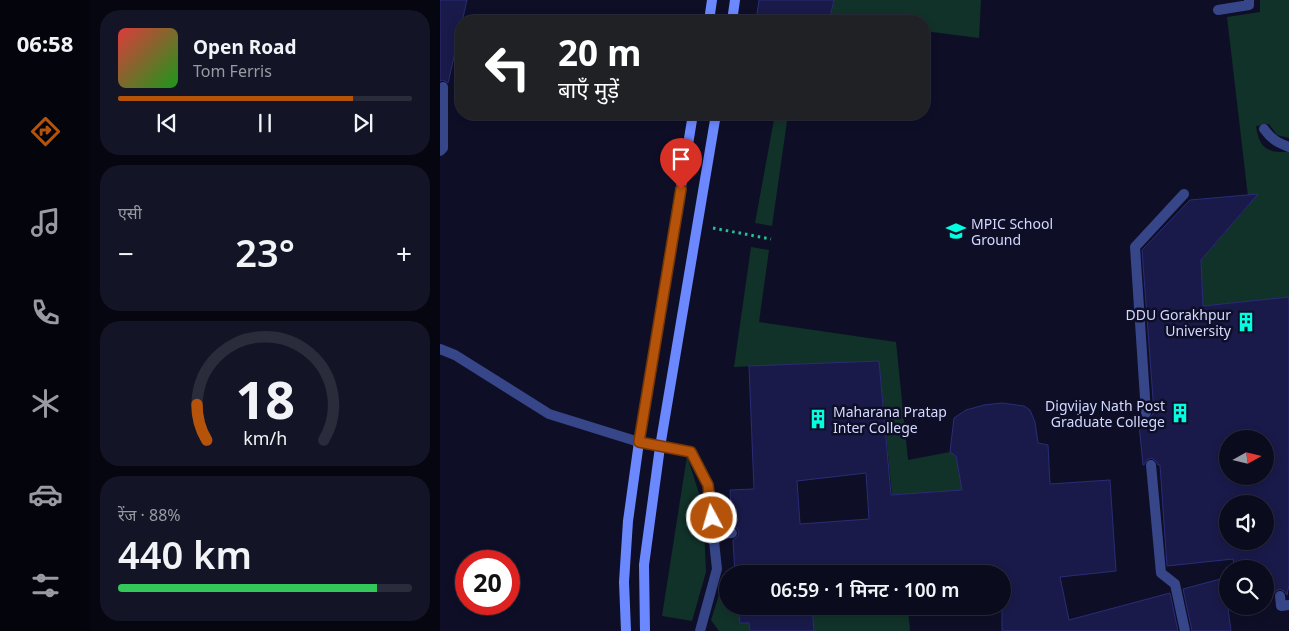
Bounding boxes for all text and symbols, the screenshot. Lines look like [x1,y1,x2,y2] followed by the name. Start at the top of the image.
[17,28,73,58] text: 06:58
[558,29,641,76] text: 20 m
[193,34,296,60] text: Open Road
[475,35,540,100] icon: left
[193,60,272,82] text: Tom Ferris
[558,74,619,104] text: बाएँ मुड़ें
[153,109,181,137] icon: previous
[251,109,279,137] icon: pause
[349,109,377,137] icon: next
[28,114,63,149] icon: directions
[660,138,702,189] pin
[667,145,695,173] icon: arrive
[118,202,142,224] text: एसी
[28,205,63,240] icon: music
[971,214,1053,249] place label: MPIC School Ground
[945,220,967,242] school or university icon: MPIC School Ground
[235,226,295,278] text: 23°
[118,234,134,272] text: −
[396,234,412,272] text: +
[28,295,63,330] icon: phone
[1125,305,1232,340] place label: DDU Gorakhpur University
[1235,311,1257,333] building icon: DDU Gorakhpur University
[235,363,295,434] text: 18
[28,386,63,421] icon: climate
[1045,396,1165,431] place label: Digvijay Nath Post Graduate College
[833,402,947,437] place label: Maharana Pratap Inter College
[1169,402,1191,424] building icon: Digvijay Nath Post Graduate College
[807,408,829,430] building icon: Maharana Pratap Inter College
[243,426,287,450] text: km/h
[1219,430,1274,485] north arrow
[1219,430,1274,615] map controls
[28,477,63,512] icon: car
[685,491,737,543] position arrow
[1219,495,1274,550] button: sound
[118,504,181,526] text: रेंज · 88%
[118,528,252,580] text: 440 km
[455,550,520,615] speed limit sign: 20
[1219,560,1274,615] button: search
[28,568,63,603] icon: filters
[770,577,960,603] text: 06:59 · 1 मिनट · 100 m

